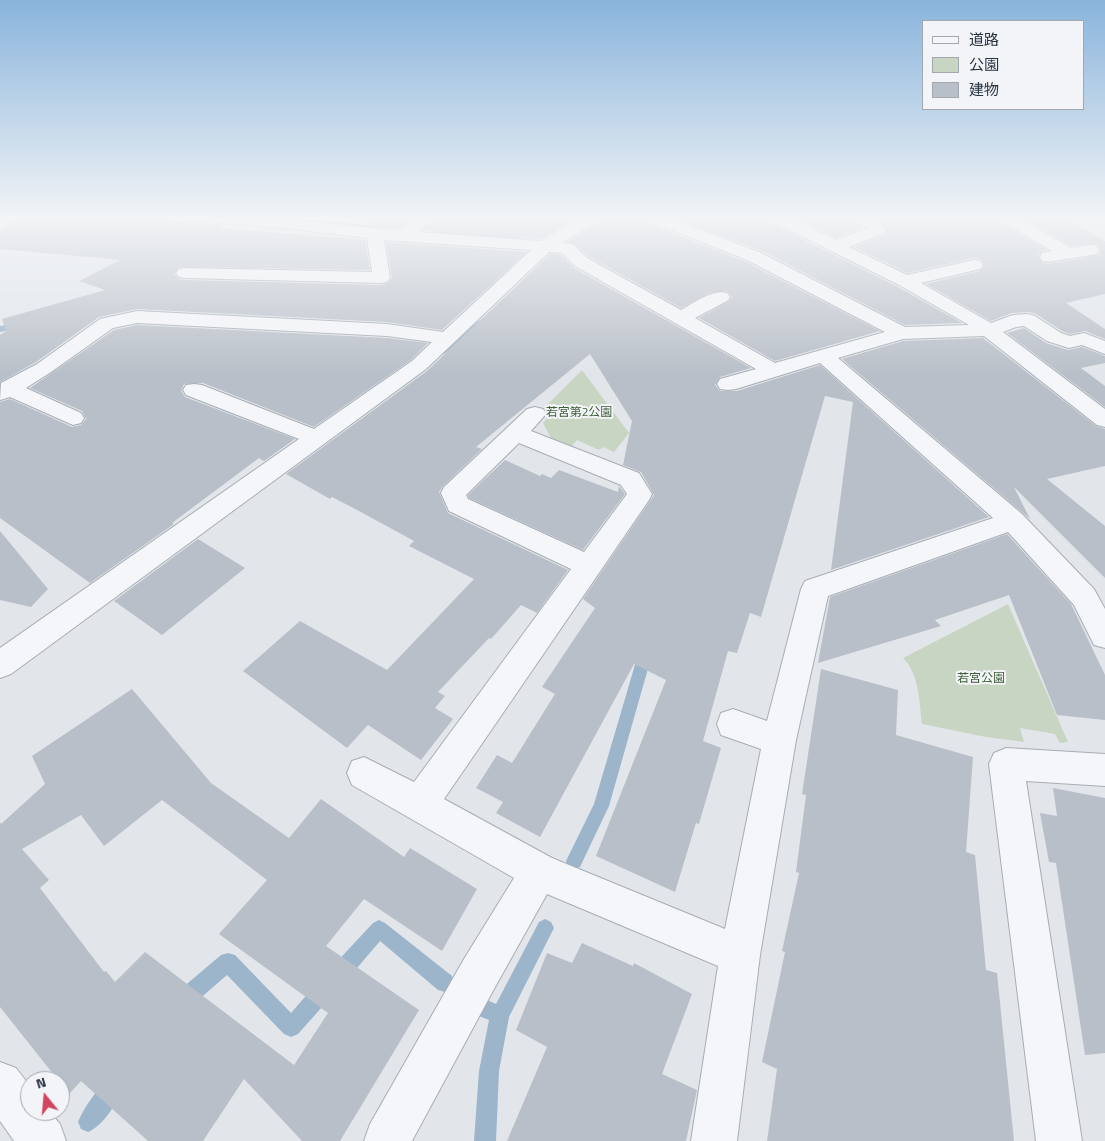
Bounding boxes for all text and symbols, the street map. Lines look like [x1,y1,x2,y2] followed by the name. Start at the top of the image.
[922,20,1085,110] legend
[969,28,999,51] text: 道路
[969,53,999,76] text: 公園
[969,78,999,101] text: 建物
[546,406,612,420] park label: 若宮第2公園
[957,672,1005,686] park label: 若宮公園
[20,1071,70,1121] north arrow
[33,1071,48,1094] text: N

